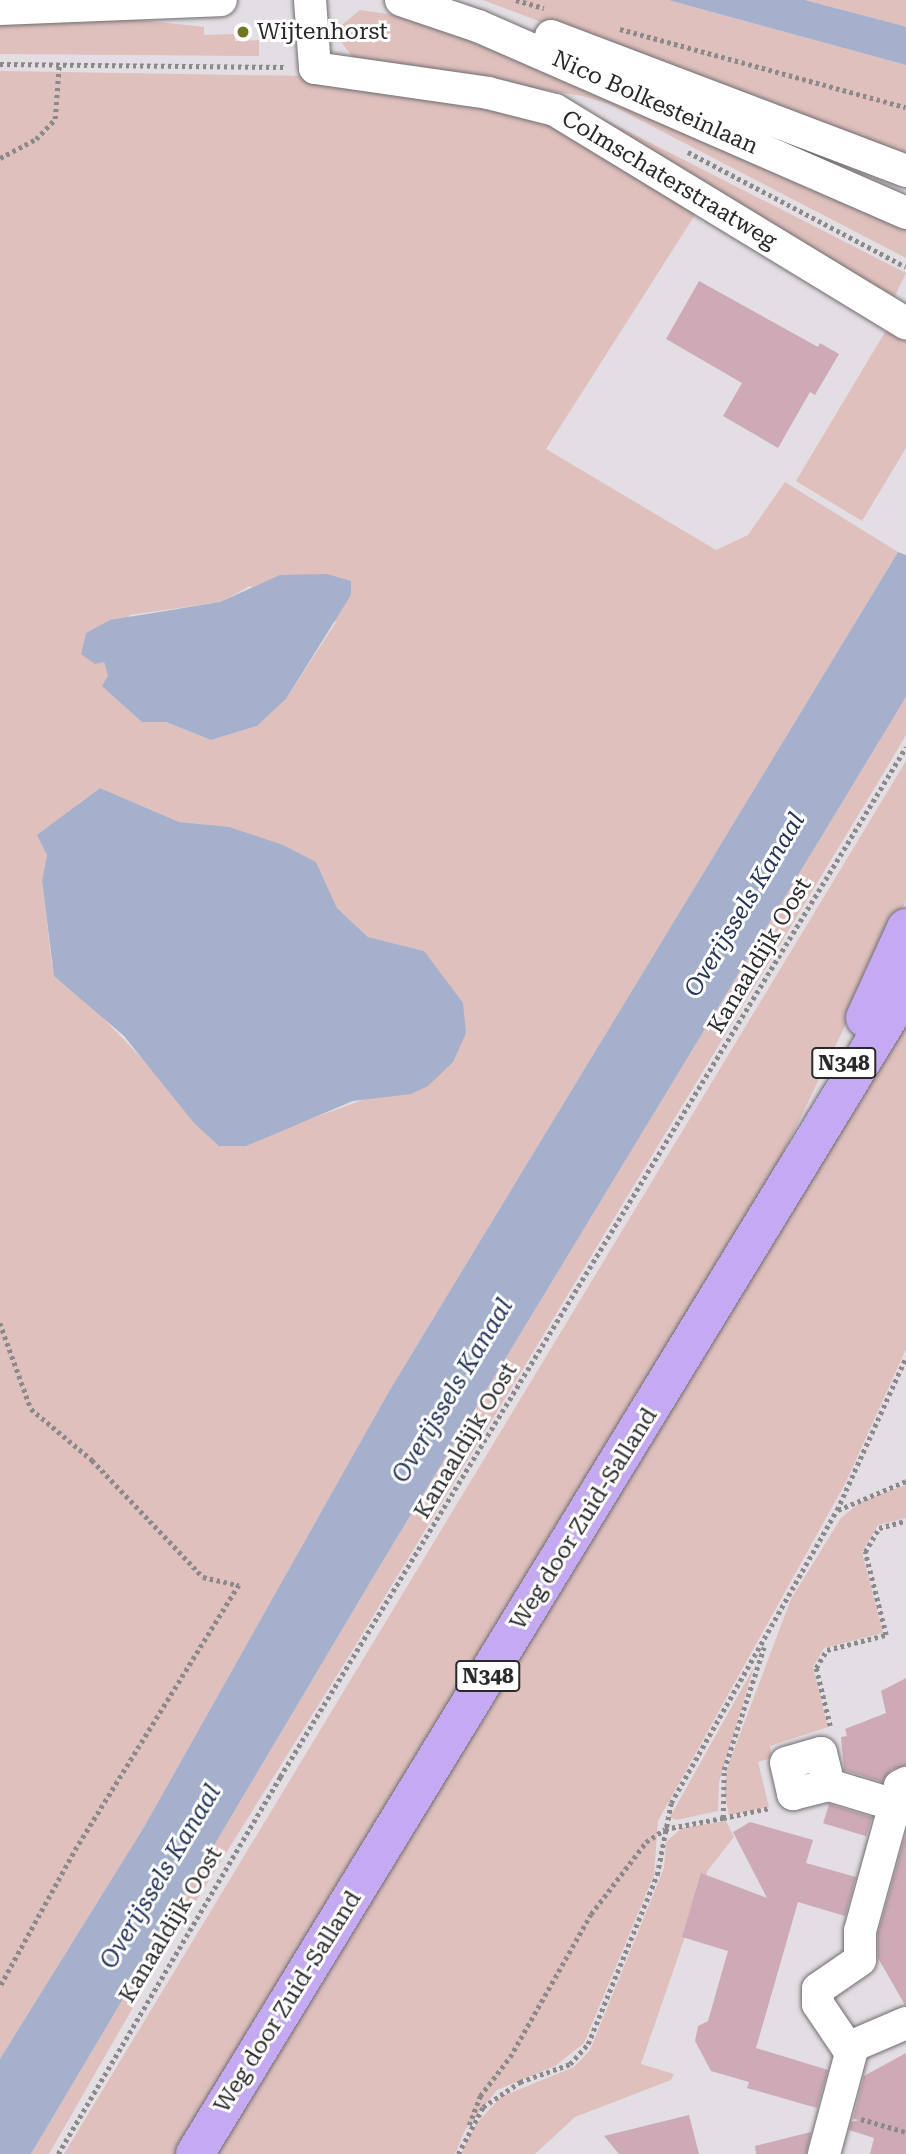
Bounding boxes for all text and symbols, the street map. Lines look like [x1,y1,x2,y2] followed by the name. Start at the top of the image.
[257,18,388,46] place label: Wijtenhorst
[235,24,251,40] marker: Wijtenhorst
[548,45,762,161] street label: Nico Bolkesteinlaan
[556,105,782,255] street label: Colmschaterstraatweg
[679,808,811,1002] water label: Overijssels Kanaal
[703,873,817,1039] street label: Kanaaldijk Oost
[811,1046,877,1080] road number: N348
[387,1294,519,1488] water label: Overijssels Kanaal
[409,1358,523,1524] street label: Kanaaldijk Oost
[504,1403,664,1635] street label: Weg door Zuid-Salland
[455,1658,521,1694] road number: N348
[95,1780,227,1974] water label: Overijssels Kanaal
[114,1842,228,2008] street label: Kanaaldijk Oost
[208,1886,368,2118] street label: Weg door Zuid-Salland

